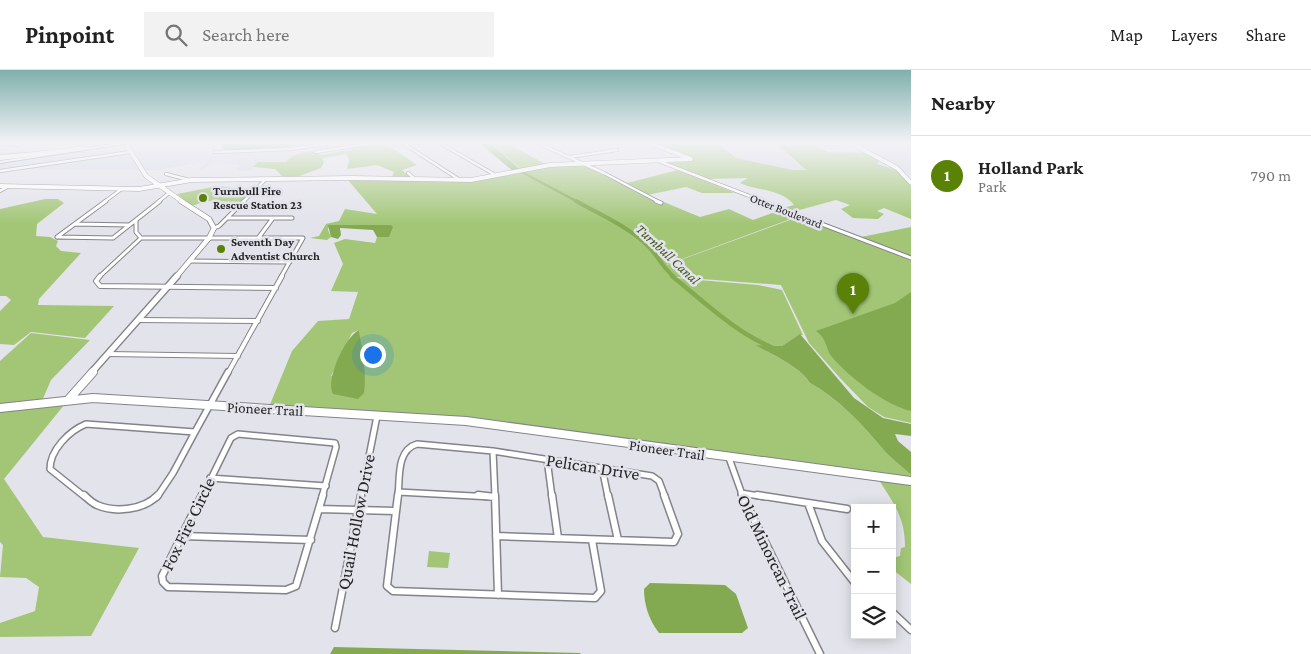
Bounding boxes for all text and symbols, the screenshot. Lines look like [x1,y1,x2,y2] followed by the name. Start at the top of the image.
[144,12,494,57] search box
[25,21,114,48] text: Pinpoint
[162,21,190,49] icon: search
[202,24,289,45] text: Search here
[1110,25,1143,45] text: Map
[1171,25,1218,45] text: Layers
[1246,25,1286,45] text: Share
[931,91,995,115] text: Nearby
[978,157,1083,178] text: Holland Park
[944,167,950,184] text: 1
[1251,167,1291,184] text: 790 m
[978,178,1006,195] text: Park
[213,184,302,212] place label: Turnbull Fire Rescue Station 23
[748,191,825,231] street label: Otter Boulevard
[197,192,209,204] marker: Turnbull Fire Rescue Station 23
[633,221,704,288] water label: Turnbull Canal
[230,235,320,263] place label: Seventh Day Adventist Church
[215,243,227,255] marker: Seventh Day Adventist Church
[837,273,869,314] pin: 1
[360,342,386,368] your location
[226,399,304,419] street label: Pioneer Trail
[628,437,706,463] street label: Pioneer Trail
[545,450,641,484] street label: Pelican Drive
[333,452,379,591] street label: Quail Hollow Drive
[157,474,219,574] street label: Fox Fire Circle
[733,491,811,623] street label: Old Minorcan Trail
[851,504,896,639] map controls
[851,504,896,549] button: +
[851,549,896,594] button: −
[851,594,896,639] button: layers

